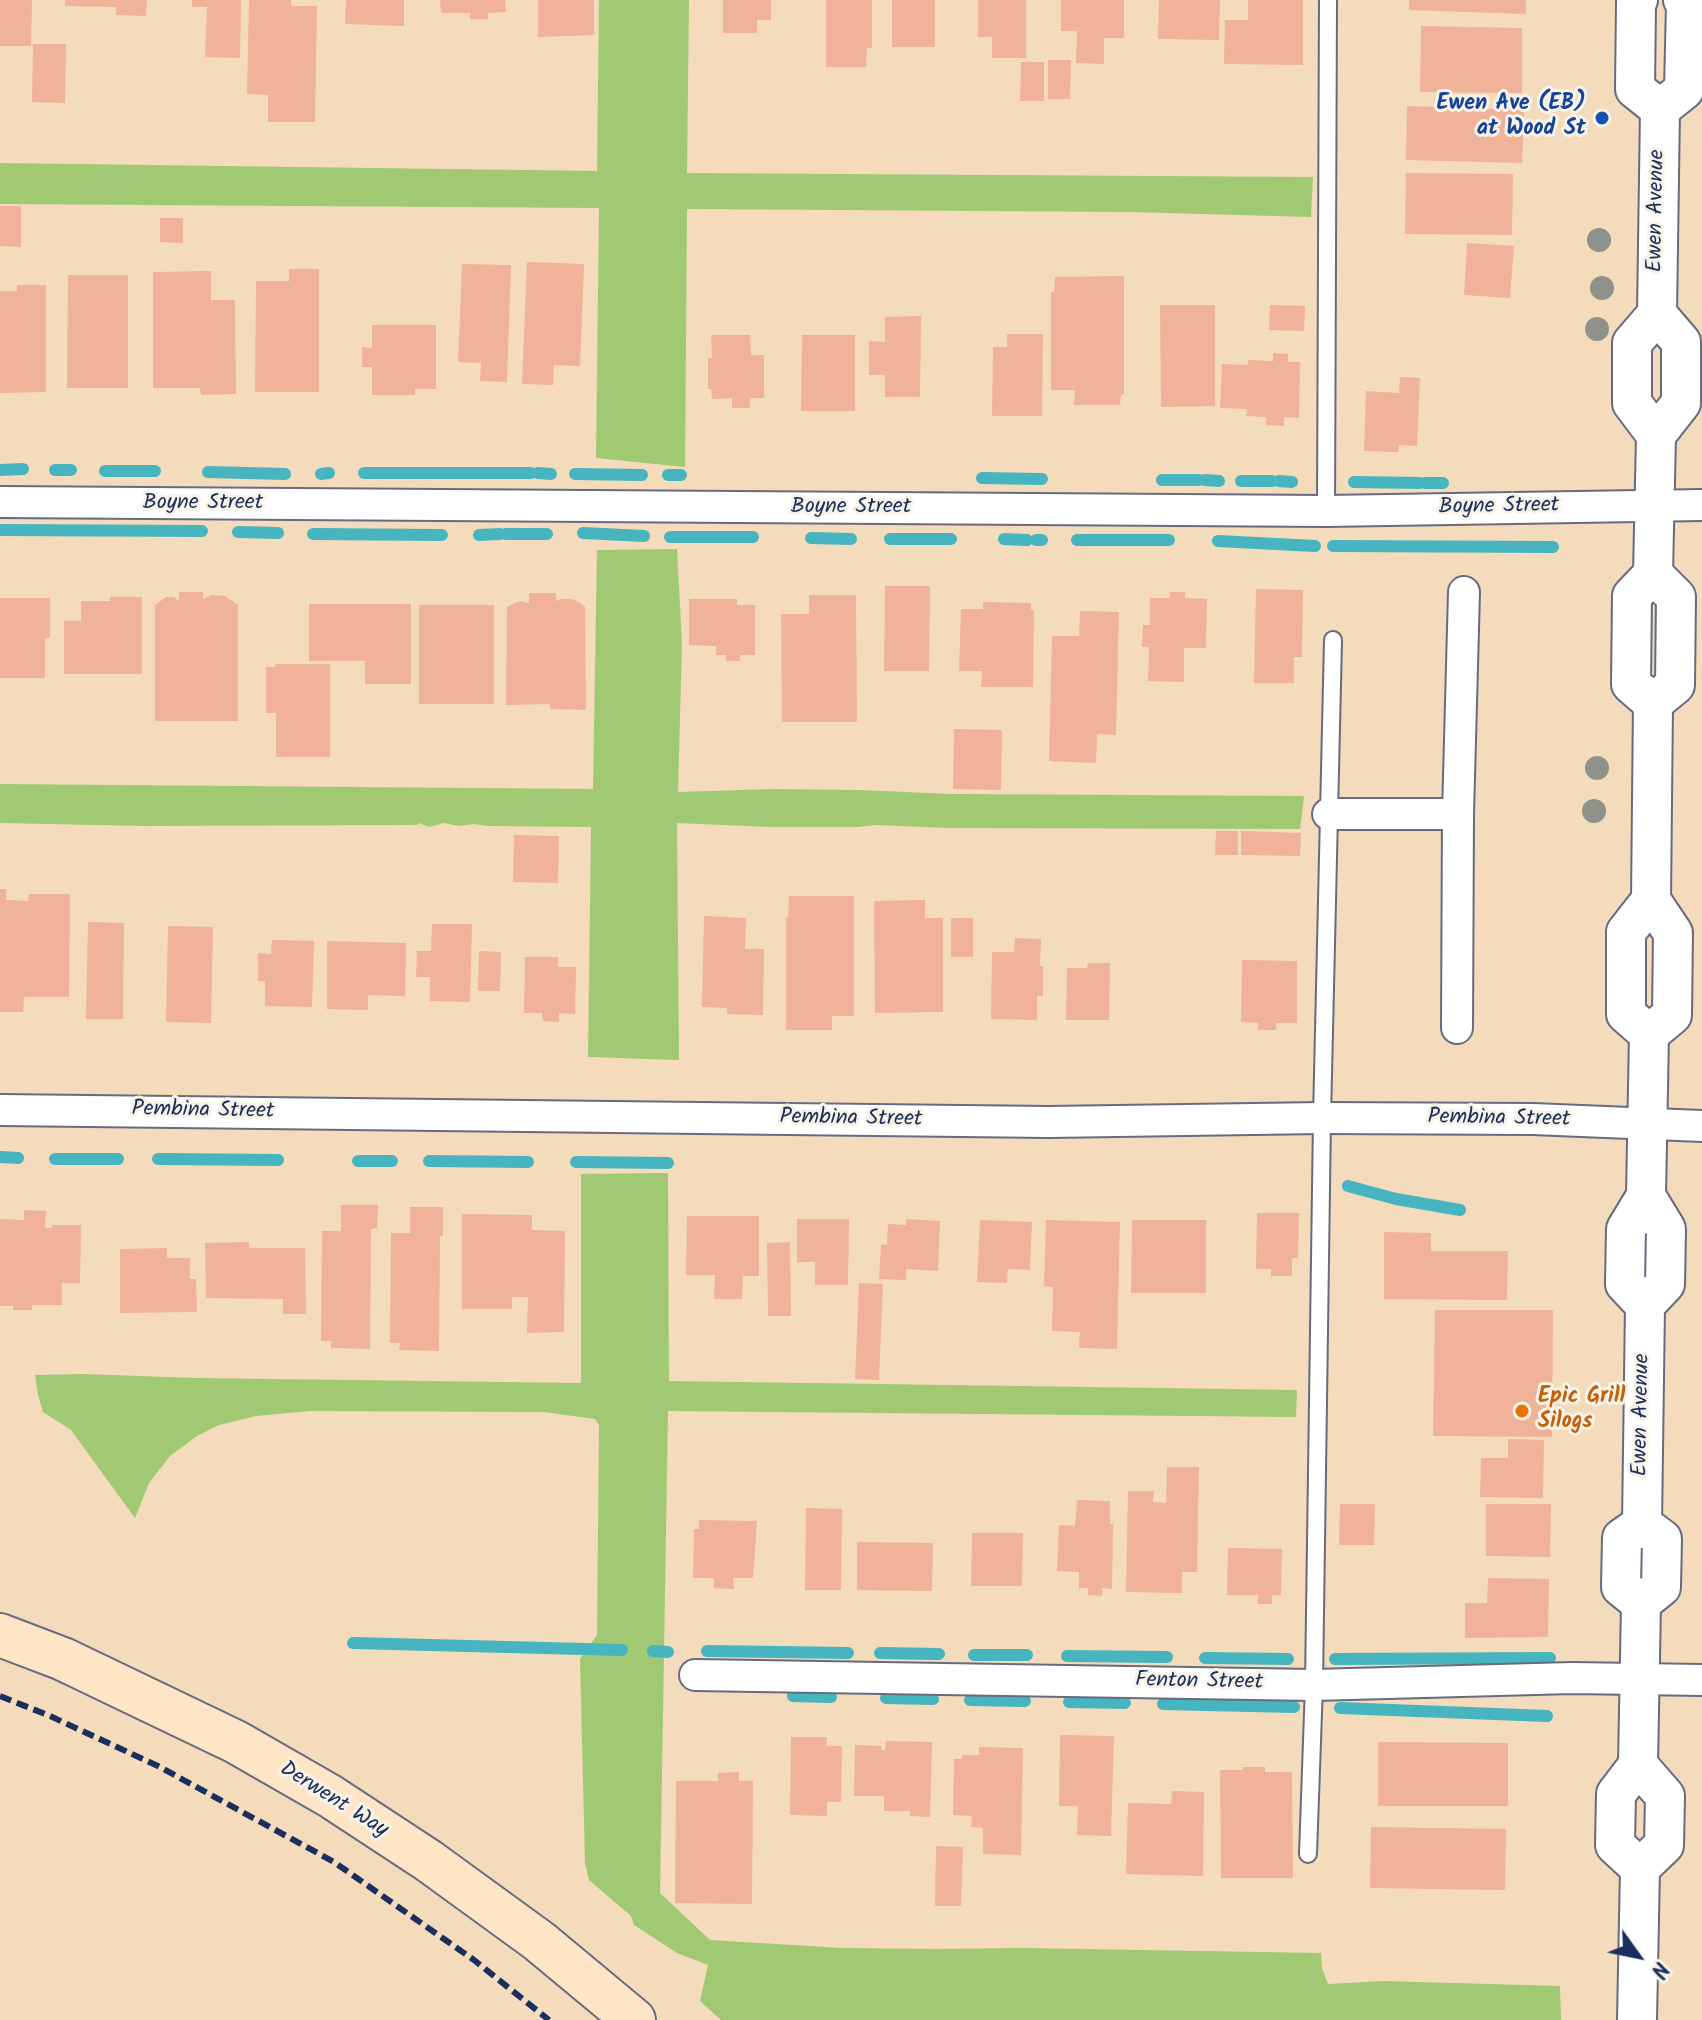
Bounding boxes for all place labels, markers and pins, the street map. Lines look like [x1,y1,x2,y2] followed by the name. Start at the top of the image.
[1436,92,1586,144] place label: Ewen Ave (EB) at Wood St
[1593,109,1611,127] marker: Ewen Ave (EB) at Wood St
[1538,1385,1625,1436] place label: Epic Grill Silogs
[1513,1402,1531,1420] marker: Epic Grill Silogs

